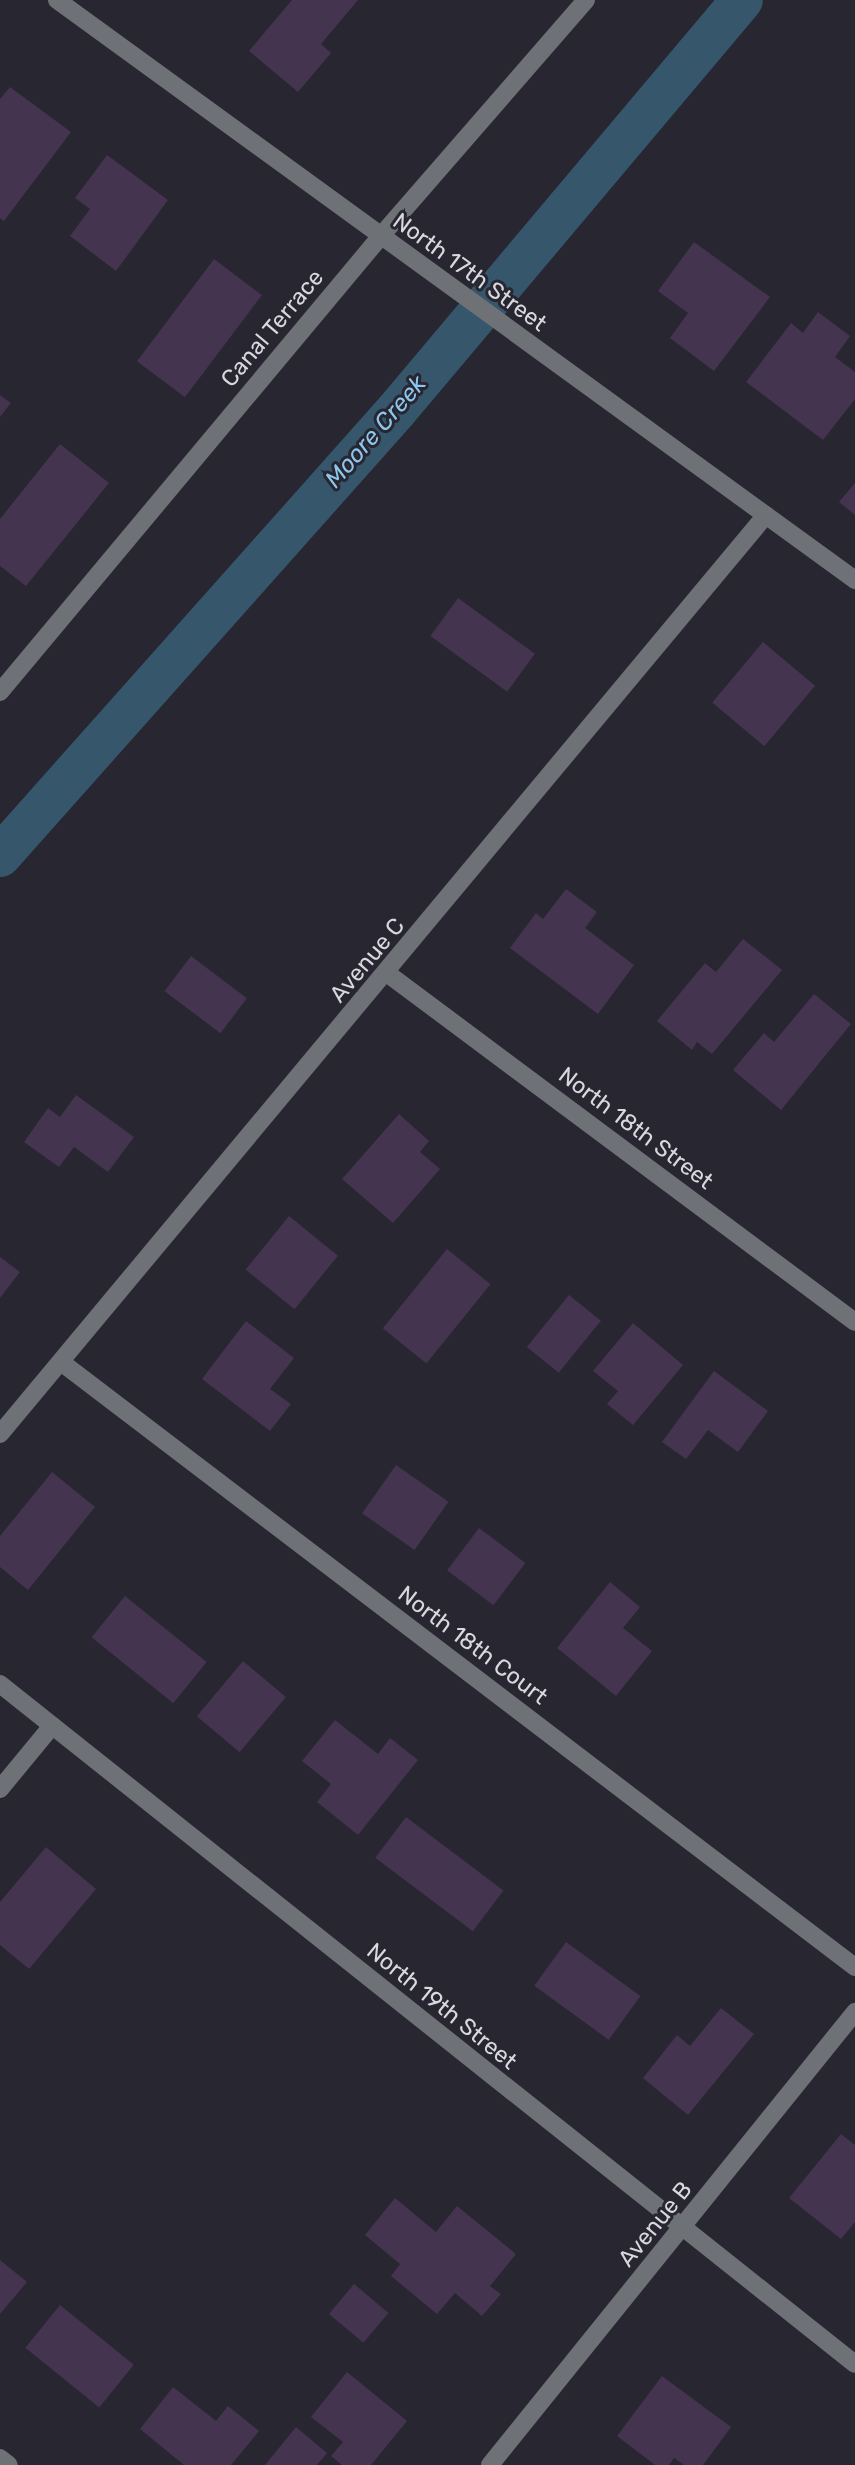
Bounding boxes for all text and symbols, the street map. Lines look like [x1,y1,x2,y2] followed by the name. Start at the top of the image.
[388,207,552,337] street label: North 17th Street
[215,263,329,393] street label: Canal Terrace
[320,370,432,494] water label: Moore Creek
[324,912,410,1008] street label: Avenue C
[553,1061,719,1195] street label: North 18th Street
[393,1580,553,1710] street label: North 18th Court
[361,1937,523,2075] street label: North 19th Street
[612,2176,698,2272] street label: Avenue B

